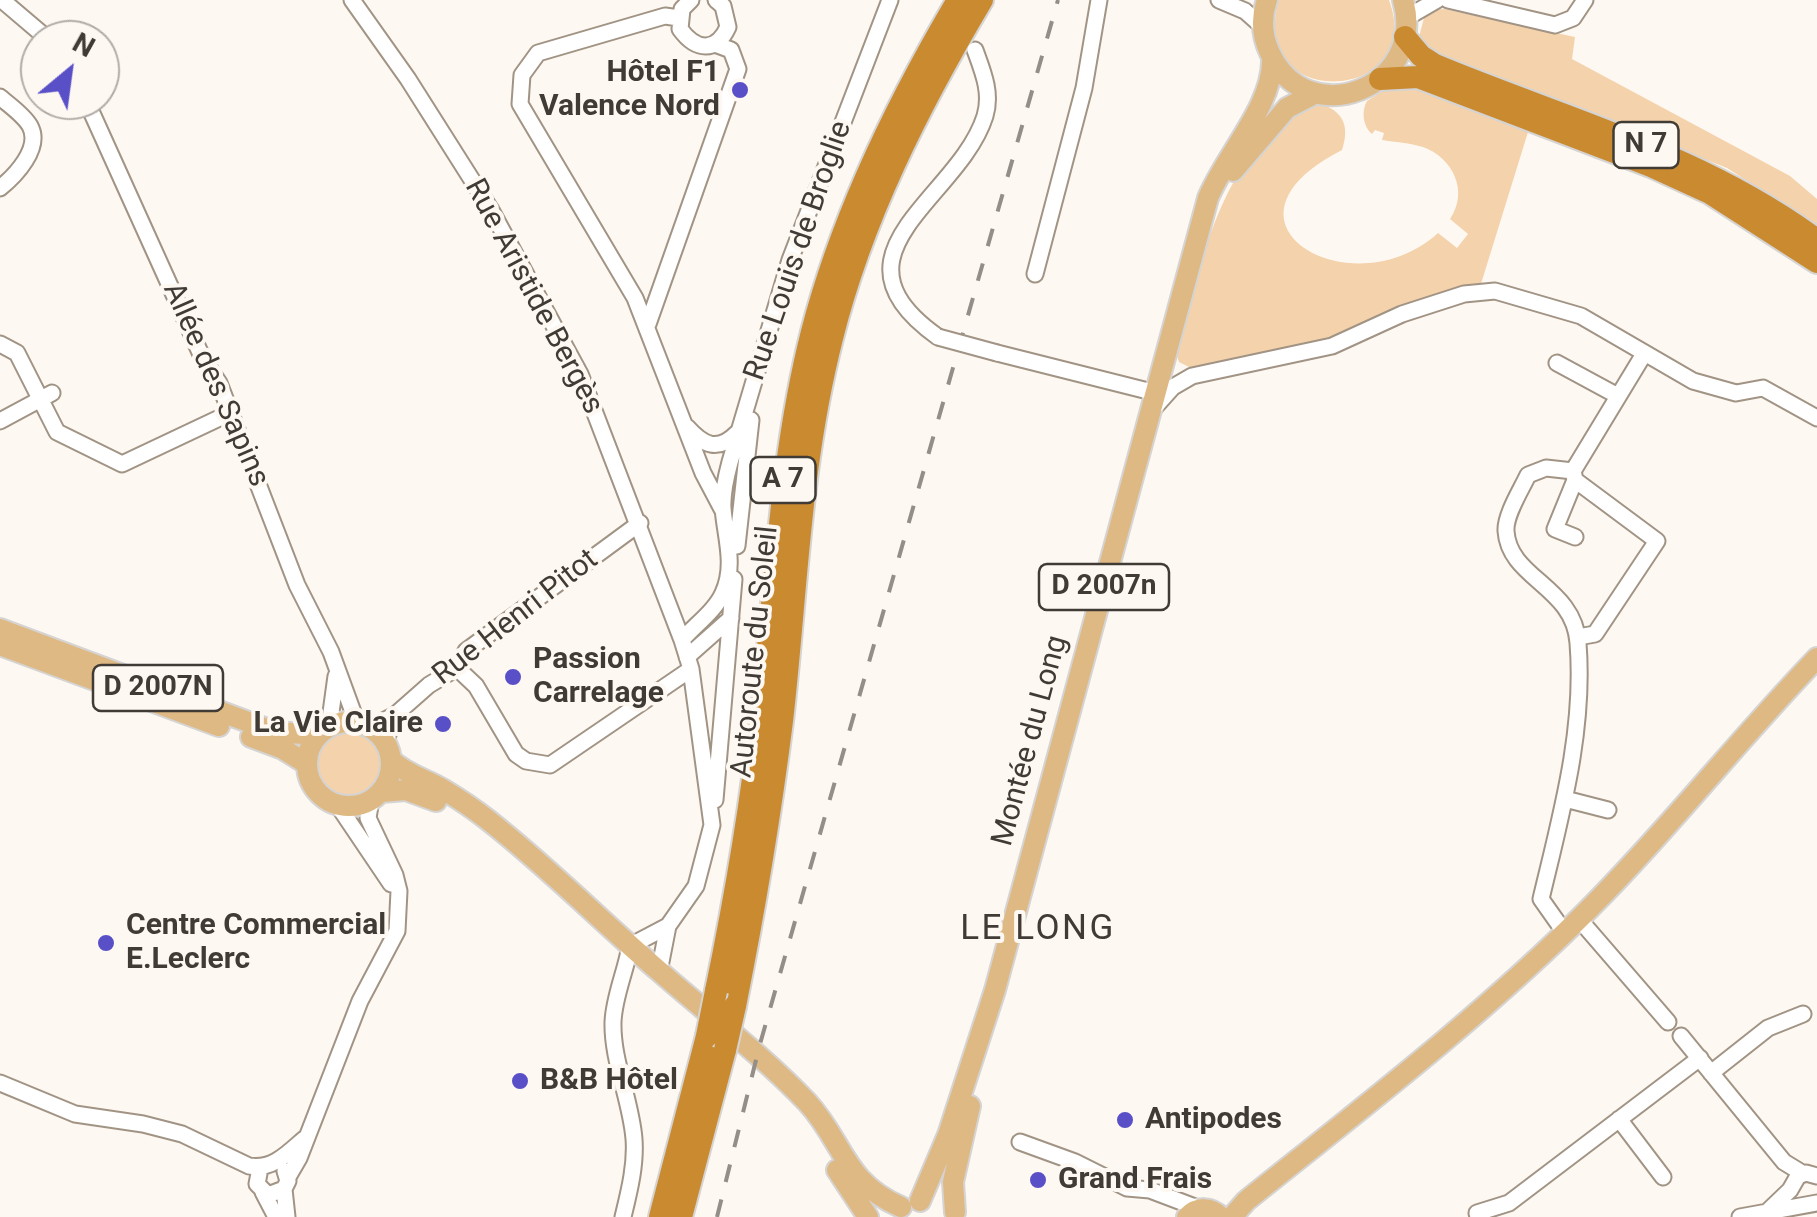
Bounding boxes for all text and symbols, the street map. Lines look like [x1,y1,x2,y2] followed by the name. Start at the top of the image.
[20,20,120,120] north arrow
[67,26,100,64] text: N
[539,55,720,126] place label: Hôtel F1 Valence Nord
[729,79,751,101] marker: Hôtel F1 Valence Nord
[738,117,860,385] street label: Rue Louis de Broglie
[1614,122,1678,168] road number: N 7
[456,173,610,421] street label: Rue Aristide Bergès
[154,277,276,493] street label: Allée des Sapins
[750,457,816,503] road number: A 7
[725,524,787,780] street label: Autoroute du Soleil
[426,542,606,694] street label: Rue Henri Pitot
[1039,564,1169,610] road number: D 2007n
[986,632,1076,850] street label: Montée du Long
[533,642,664,712] place label: Passion Carrelage
[93,665,223,711] road number: D 2007N
[502,666,524,688] marker: Passion Carrelage
[254,706,423,742] place label: La Vie Claire
[432,713,454,735] marker: La Vie Claire
[126,908,386,978] place label: Centre Commercial E.Leclerc
[960,909,1116,951] district label: LE LONG
[95,932,117,954] marker: Centre Commercial E.Leclerc
[540,1063,678,1099] place label: B&B Hôtel
[509,1070,531,1092] marker: B&B Hôtel
[1145,1102,1282,1138] place label: Antipodes
[1114,1109,1136,1131] marker: Antipodes
[1058,1162,1212,1198] place label: Grand Frais
[1027,1169,1049,1191] marker: Grand Frais

